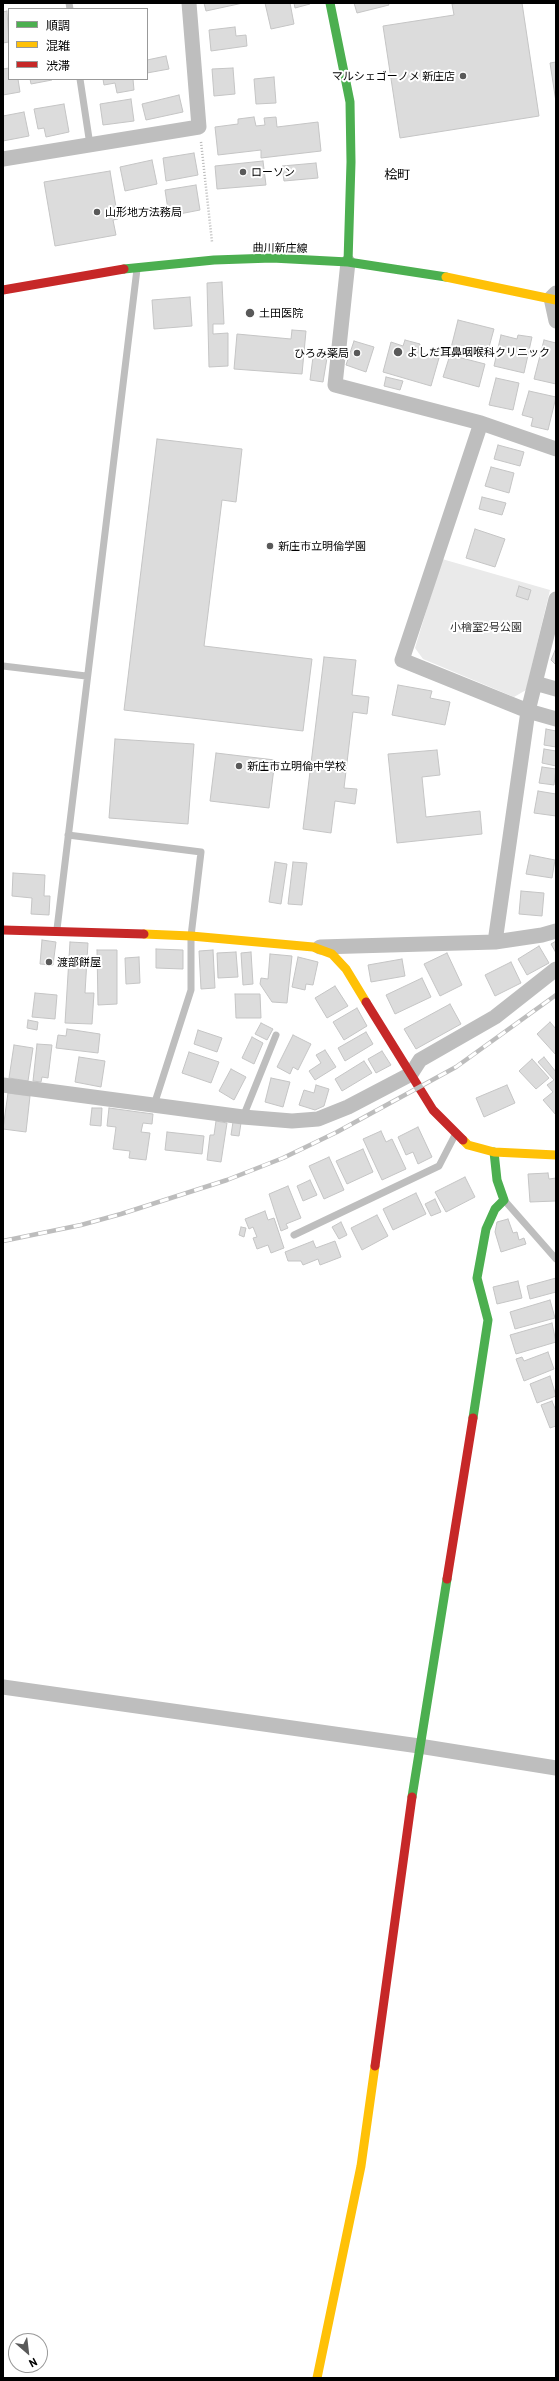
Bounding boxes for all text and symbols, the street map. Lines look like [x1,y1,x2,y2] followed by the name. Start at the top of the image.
[8,8,148,80] legend
[46,18,70,32] text: 順調
[46,38,70,52] text: 混雑
[46,58,70,72] text: 渋滞
[332,69,455,83] place label: マルシェゴーノメ 新庄店
[458,71,468,81] marker: マルシェゴーノメ 新庄店
[251,165,295,179] place label: ローソン
[238,167,248,177] marker: ローソン
[384,167,410,183] district label: 桧町
[105,205,182,219] place label: 山形地方法務局
[92,207,102,217] marker: 山形地方法務局
[252,241,308,255] street label: 曲川新庄線
[259,306,303,320] place label: 土田医院
[244,307,256,319] marker: 土田医院
[407,345,550,359] place label: よしだ耳鼻咽喉科クリニック
[294,346,349,360] place label: ひろみ薬局
[392,346,404,358] marker: よしだ耳鼻咽喉科クリニック
[352,348,362,358] marker: ひろみ薬局
[278,539,366,553] place label: 新庄市立明倫学園
[265,541,275,551] marker: 新庄市立明倫学園
[450,620,522,634] park label: 小檜室2号公園
[247,759,346,773] place label: 新庄市立明倫中学校
[234,761,244,771] marker: 新庄市立明倫中学校
[57,955,101,969] place label: 渡部餅屋
[44,957,54,967] marker: 渡部餅屋
[8,2333,48,2373] north arrow
[27,2356,40,2371] text: N

